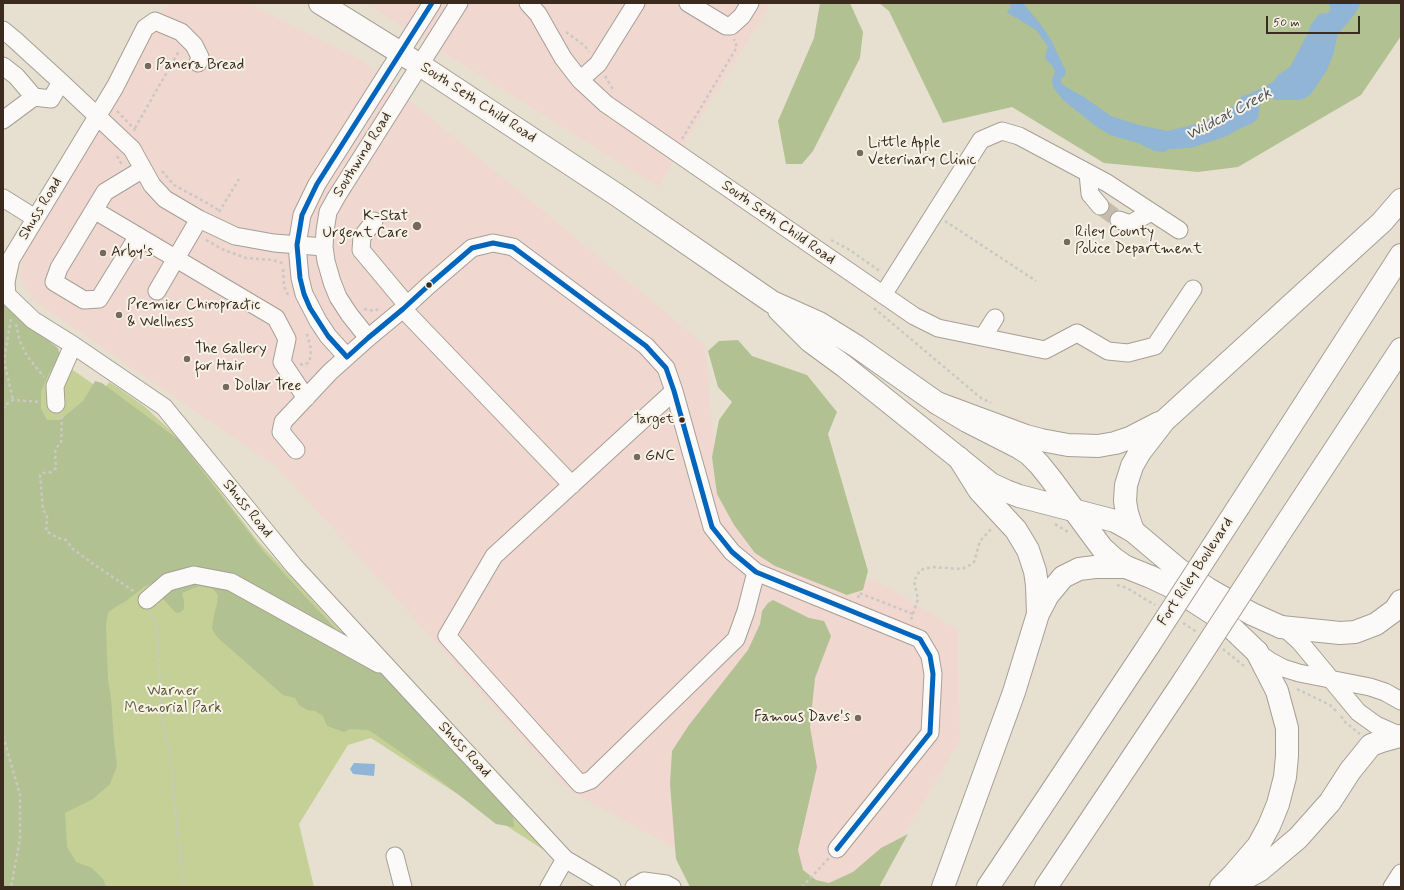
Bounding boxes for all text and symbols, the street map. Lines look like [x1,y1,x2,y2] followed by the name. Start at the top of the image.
[1268,8,1362,34] scale bar
[1273,15,1300,31] text: 50 m
[156,57,244,75] place label: Panera Bread
[417,59,539,147] street label: South Seth Child Road
[143,61,153,71] marker: Panera Bread
[1183,84,1275,146] water label: Wildcat Creek
[330,109,396,201] street label: Southwind Road
[868,135,976,170] place label: Little Apple Veterinary Clinic
[855,148,865,158] marker: Little Apple Veterinary Clinic
[15,174,67,244] street label: Shuss Road
[718,177,838,269] street label: South Seth Child Road
[323,208,408,243] place label: K-Stat Urgent Care
[411,220,423,232] marker: K-Stat Urgent Care
[1075,224,1202,259] place label: Riley County Police Department
[1062,237,1072,247] marker: Riley County Police Department
[111,244,153,262] place label: Arby's
[98,248,108,258] marker: Arby's
[424,280,434,290] unlabelled marker
[127,297,260,332] place label: Premier Chiropractic & Wellness
[114,310,124,320] marker: Premier Chiropractic & Wellness
[195,341,267,376] place label: The Gallery for Hair
[182,354,192,364] marker: The Gallery for Hair
[234,378,301,396] place label: Dollar Tree
[221,382,231,392] marker: Dollar Tree
[633,412,674,428] place label: Target
[677,415,687,425] marker: Target
[645,448,675,466] place label: GNC
[632,452,642,462] marker: GNC
[218,476,276,542] street label: Shuss Road
[1154,515,1238,629] street label: Fort Riley Boulevard
[124,683,222,718] park label: Warner Memorial Park
[754,709,850,727] place label: Famous Dave's
[853,713,863,723] marker: Famous Dave's
[434,718,494,782] street label: Shuss Road

